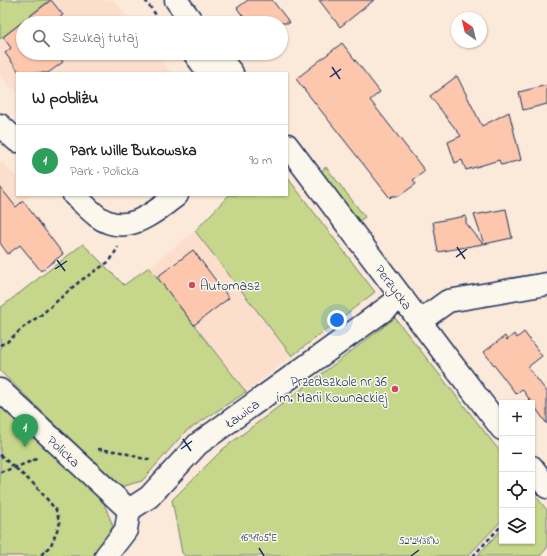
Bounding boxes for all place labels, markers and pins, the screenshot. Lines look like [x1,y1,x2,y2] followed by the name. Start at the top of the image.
[200,276,260,297] place label: Automasz
[187,280,197,290] marker: Automasz
[277,372,388,409] place label: Przedszkole nr 36 im. Marii Kownackiej
[390,384,400,394] marker: Przedszkole nr 36 im. Marii Kownackiej
[12,414,38,447] pin: 1

